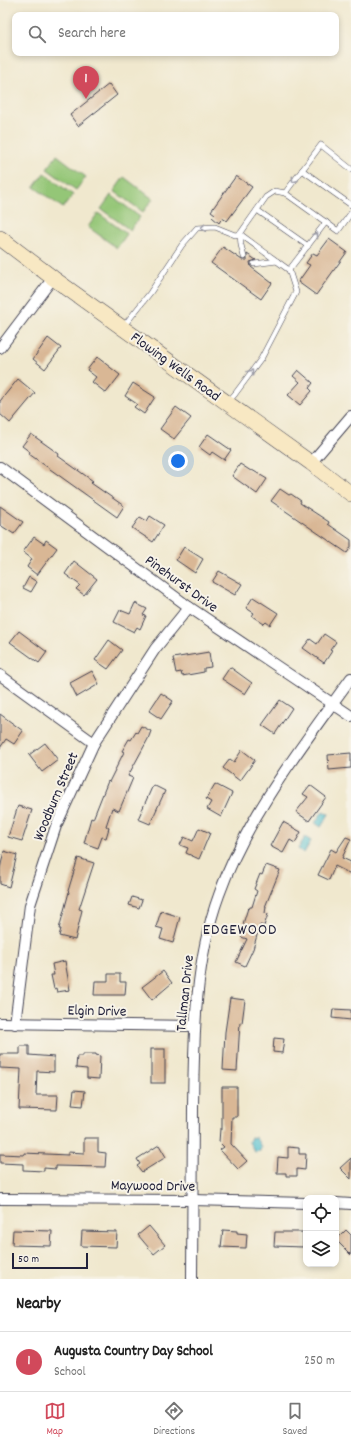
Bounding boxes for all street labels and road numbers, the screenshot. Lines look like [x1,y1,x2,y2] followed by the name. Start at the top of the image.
[125,327,224,408] street label: Flowing Wells Road
[139,550,222,619] street label: Pinehurst Drive
[28,749,86,845] street label: Woodburn Street
[171,953,201,1033] street label: Tallman Drive
[67,1000,127,1024] street label: Elgin Drive
[111,1175,196,1199] street label: Maywood Drive

